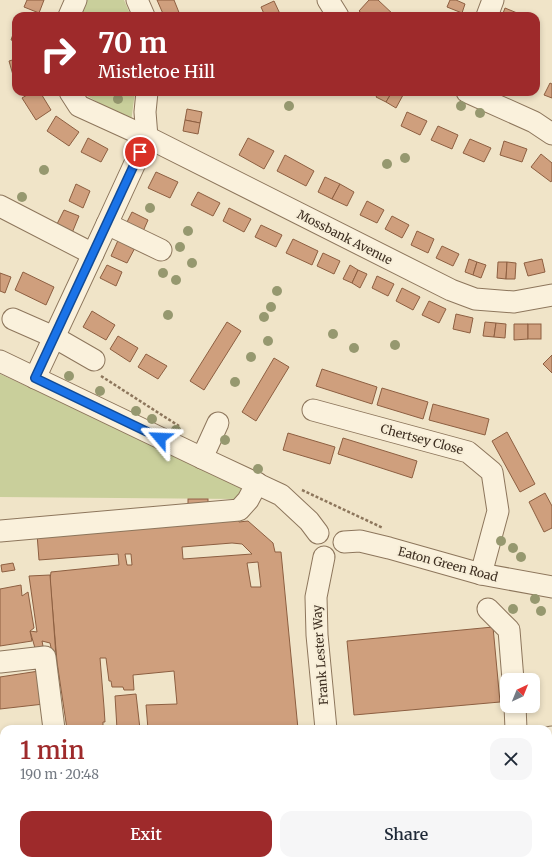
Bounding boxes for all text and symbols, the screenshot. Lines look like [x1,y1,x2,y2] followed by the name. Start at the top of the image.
[98,25,167,61] text: 70 m
[32,28,84,80] icon: right
[98,60,215,83] text: Mistletoe Hill
[123,135,157,169] pin
[129,141,151,163] icon: arrive
[295,207,395,267] street label: Mossbank Avenue
[139,417,181,459] position arrow
[379,421,465,457] street label: Chertsey Close
[396,543,500,585] street label: Eaton Green Road
[309,604,331,706] street label: Frank Lester Way
[500,673,540,713] north arrow
[500,673,540,713] map controls
[20,735,85,766] text: 1 min
[490,738,532,780] button: close
[20,766,99,783] text: 190 m · 20:48
[20,811,272,857] button: Exit
[280,811,532,857] button: Share

